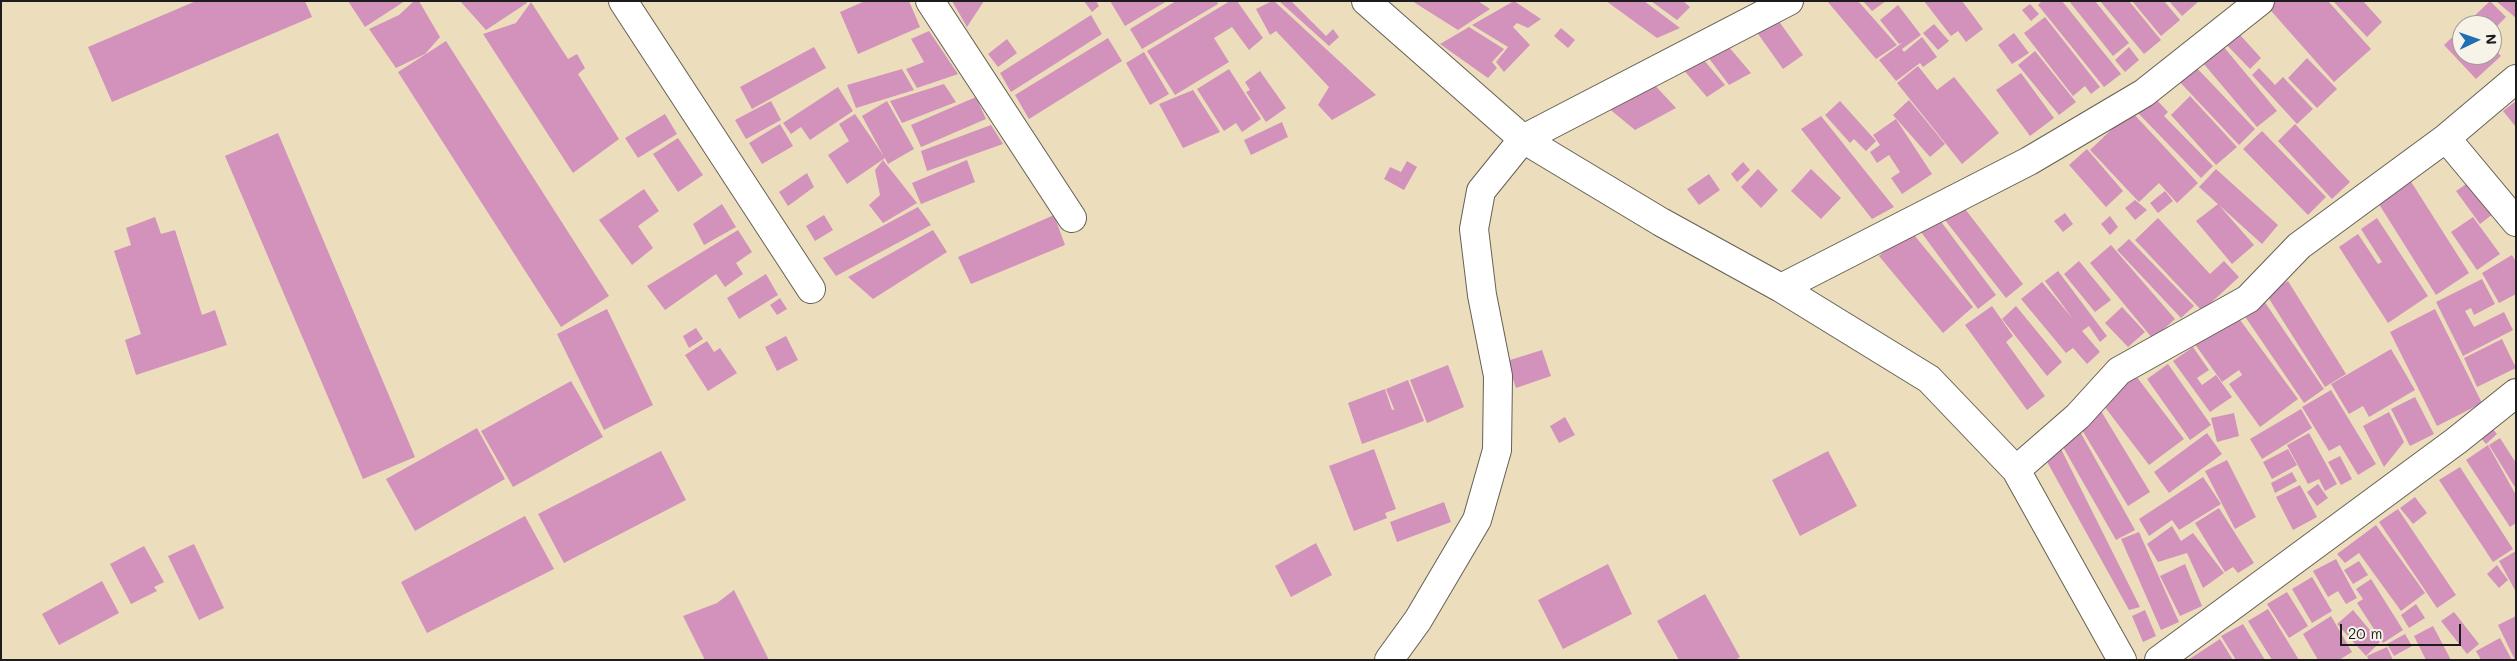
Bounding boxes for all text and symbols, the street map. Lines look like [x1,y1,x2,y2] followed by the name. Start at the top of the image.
[2452,15,2502,65] north arrow
[2482,33,2501,45] text: N
[2342,614,2463,646] scale bar
[2348,623,2382,643] text: 20 m

